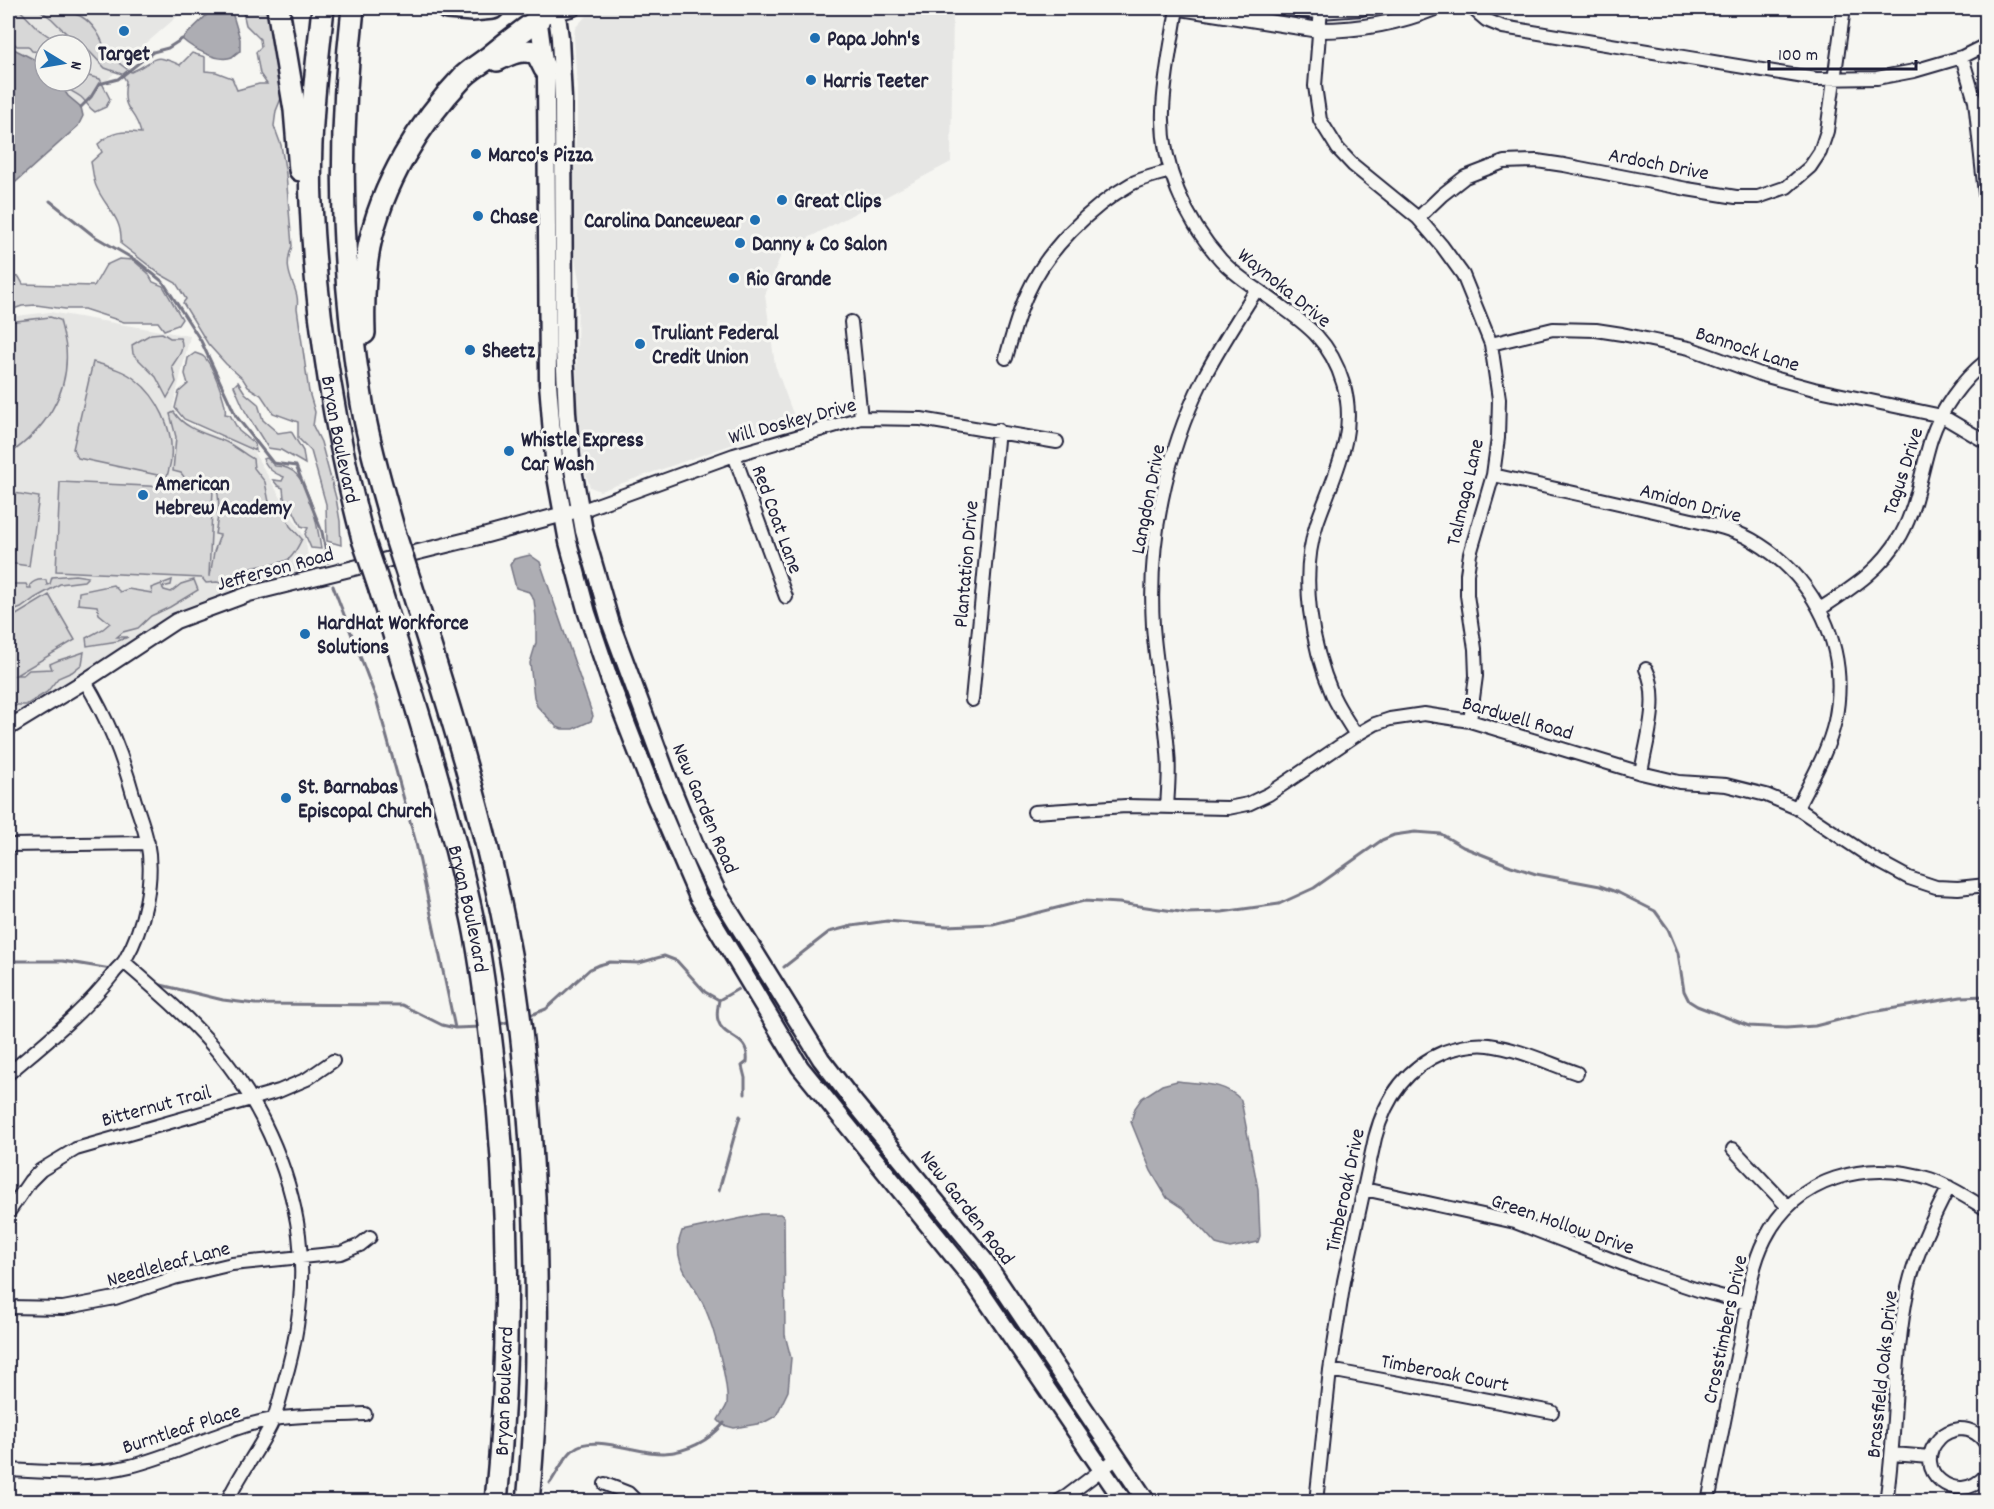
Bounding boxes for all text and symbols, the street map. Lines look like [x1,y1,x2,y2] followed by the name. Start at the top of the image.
[117,24,131,38] marker: Target
[827,26,920,56] place label: Papa John's
[808,31,822,45] marker: Papa John's
[33,33,93,93] north arrow
[1769,33,1916,71] scale bar
[98,41,150,71] place label: Target
[1778,44,1818,69] text: 100 m
[63,59,87,72] text: N
[823,68,930,98] place label: Harris Teeter
[804,73,818,87] marker: Harris Teeter
[488,142,594,172] place label: Marco's Pizza
[1606,142,1711,190] street label: Ardoch Drive
[469,147,483,161] marker: Marco's Pizza
[794,188,882,218] place label: Great Clips
[775,193,789,207] marker: Great Clips
[490,204,538,234] place label: Chase
[584,208,744,238] place label: Carolina Dancewear
[471,209,485,223] marker: Chase
[748,213,762,227] marker: Carolina Dancewear
[752,231,887,261] place label: Danny & Co Salon
[733,236,747,250] marker: Danny & Co Salon
[1230,242,1337,337] street label: Waynoka Drive
[746,266,831,296] place label: Rio Grande
[727,271,741,285] marker: Rio Grande
[652,320,780,374] place label: Truliant Federal Credit Union
[1691,320,1803,382] street label: Bannock Lane
[633,337,647,351] marker: Truliant Federal Credit Union
[482,338,536,368] place label: Sheetz
[463,343,477,357] marker: Sheetz
[311,374,366,507] street label: Bryan Boulevard
[725,391,860,454] street label: Will Doskey Drive
[1877,424,1933,520] street label: Tagus Drive
[521,427,644,481] place label: Whistle Express Car Wash
[1440,436,1494,549] street label: Talmaga Lane
[1125,442,1175,557] street label: Langdon Drive
[502,444,516,458] marker: Whistle Express Car Wash
[742,462,809,579] street label: Red Coat Lane
[155,471,293,525] place label: American Hebrew Academy
[1636,477,1744,533] street label: Amidon Drive
[136,488,150,502] marker: American Hebrew Academy
[947,499,988,629] street label: Plantation Drive
[214,541,338,601] street label: Jefferson Road
[317,610,468,664] place label: HardHat Workforce Solutions
[298,627,312,641] marker: HardHat Workforce Solutions
[1458,690,1576,750] street label: Bardwell Road
[662,739,744,879] street label: New Garden Road
[298,774,432,828] place label: St. Barnabas Episcopal Church
[279,791,293,805] marker: St. Barnabas Episcopal Church
[438,842,494,975] street label: Bryan Boulevard
[99,1079,215,1137] street label: Bitternut Trail
[1319,1126,1375,1255] street label: Timberoak Drive
[911,1145,1020,1273] street label: New Garden Road
[1486,1187,1638,1264] street label: Green Hollow Drive
[104,1235,234,1297] street label: Needleleaf Lane
[1697,1252,1757,1407] street label: Crosstimbers Drive
[1860,1289,1908,1460] street label: Brassfield Oaks Drive
[489,1326,523,1456] street label: Bryan Boulevard
[1378,1348,1511,1402] street label: Timberoak Court
[119,1398,245,1464] street label: Burntleaf Place

